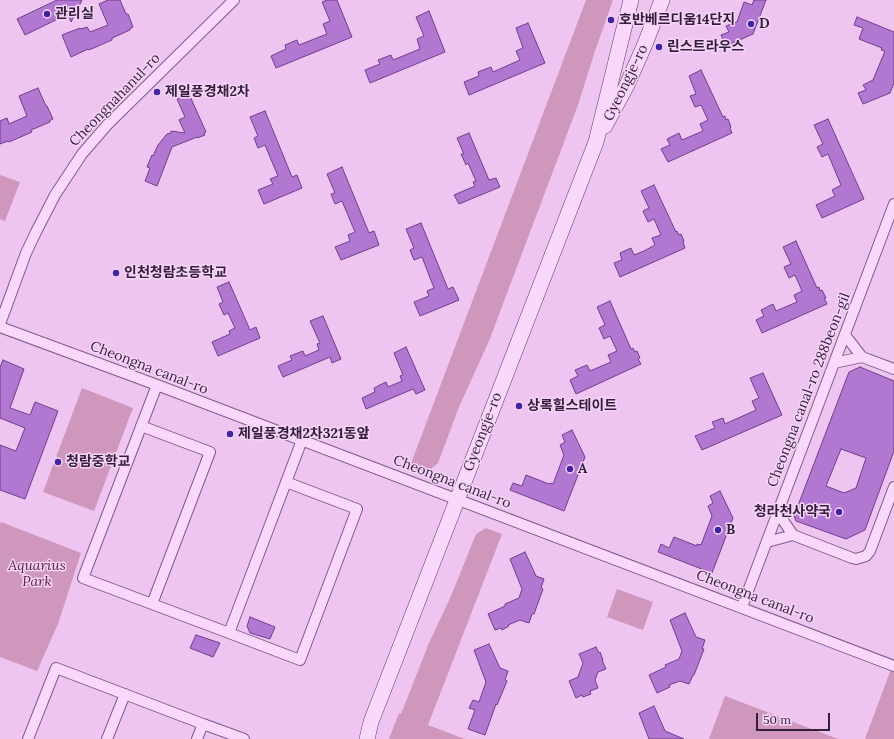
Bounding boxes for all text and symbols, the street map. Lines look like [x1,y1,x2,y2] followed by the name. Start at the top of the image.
[55,6,94,22] place label: 관리실
[42,9,52,19] marker: 관리실
[619,12,735,28] place label: 호반베르디움14단지
[606,15,616,25] marker: 호반베르디움14단지
[759,16,770,32] place label: D
[746,19,756,29] marker: D
[667,39,744,55] place label: 린스트라우스
[600,42,652,124] street label: Gyeongje-ro
[654,42,664,52] marker: 린스트라우스
[66,50,164,150] street label: Cheongnahanul-ro
[165,84,250,100] place label: 제일풍경채2차
[152,87,162,97] marker: 제일풍경채2차
[124,265,227,281] place label: 인천청람초등학교
[111,268,121,278] marker: 인천청람초등학교
[764,291,854,489] street label: Cheongna canal-ro 288beon-gil
[88,338,210,398] street label: Cheongna canal-ro
[460,390,506,474] street label: Gyeongje-ro
[527,398,617,414] place label: 상록힐스테이트
[514,401,524,411] marker: 상록힐스테이트
[238,426,369,442] place label: 제일풍경채2차321동앞
[225,429,235,439] marker: 제일풍경채2차321동앞
[391,452,513,512] street label: Cheongna canal-ro
[66,454,130,470] place label: 청람중학교
[53,457,63,467] marker: 청람중학교
[578,461,587,477] place label: A
[565,464,575,474] marker: A
[754,504,831,520] place label: 청라천사약국
[834,507,844,517] marker: 청라천사약국
[726,522,735,538] place label: B
[713,525,723,535] marker: B
[8,558,66,590] park label: Aquarius Park
[694,567,816,627] street label: Cheongna canal-ro
[758,705,832,731] scale bar
[763,712,791,727] text: 50 m

